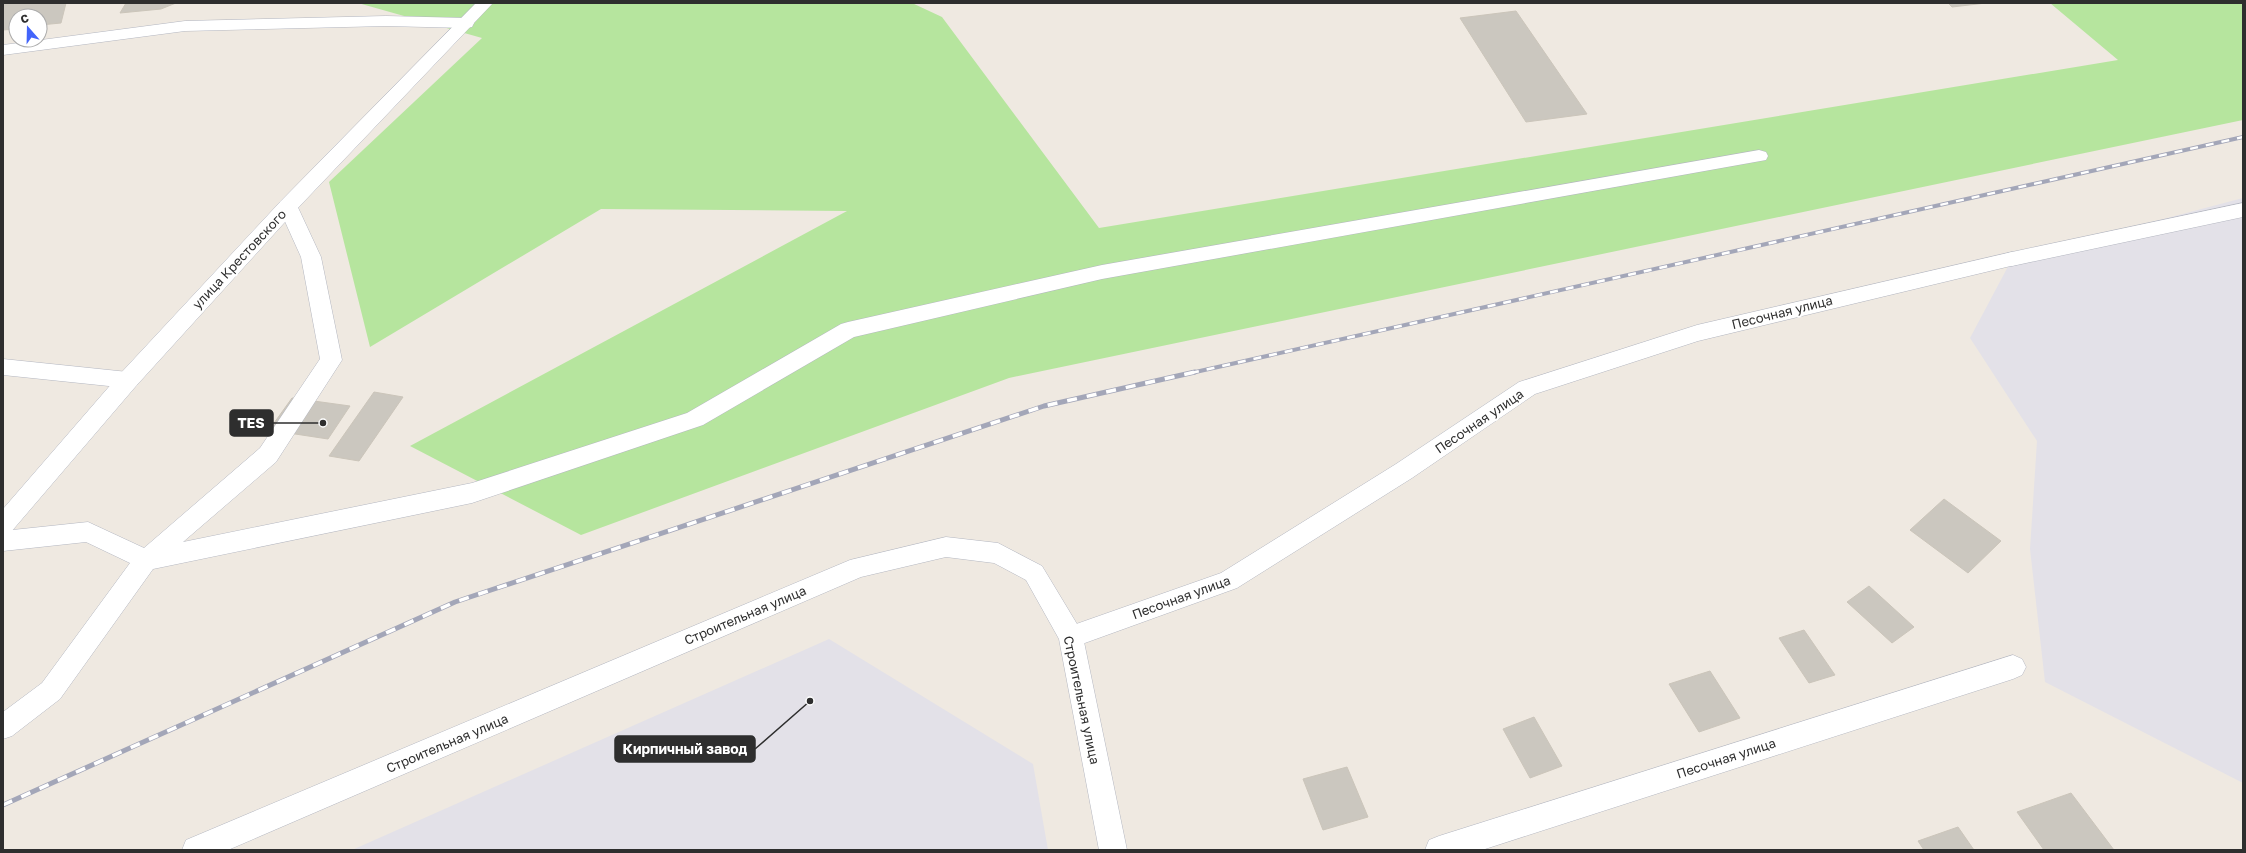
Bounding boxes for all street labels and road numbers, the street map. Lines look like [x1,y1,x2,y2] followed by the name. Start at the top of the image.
[189,206,289,312] street label: улица Крестовского
[1730,292,1834,332] street label: Песочная улица
[1432,385,1526,457] street label: Песочная улица
[1130,572,1232,622] street label: Песочная улица
[682,582,808,648] street label: Строительная улица
[1061,634,1103,766] street label: Строительная улица
[384,710,510,776] street label: Строительная улица
[1674,734,1778,782] street label: Песочная улица

